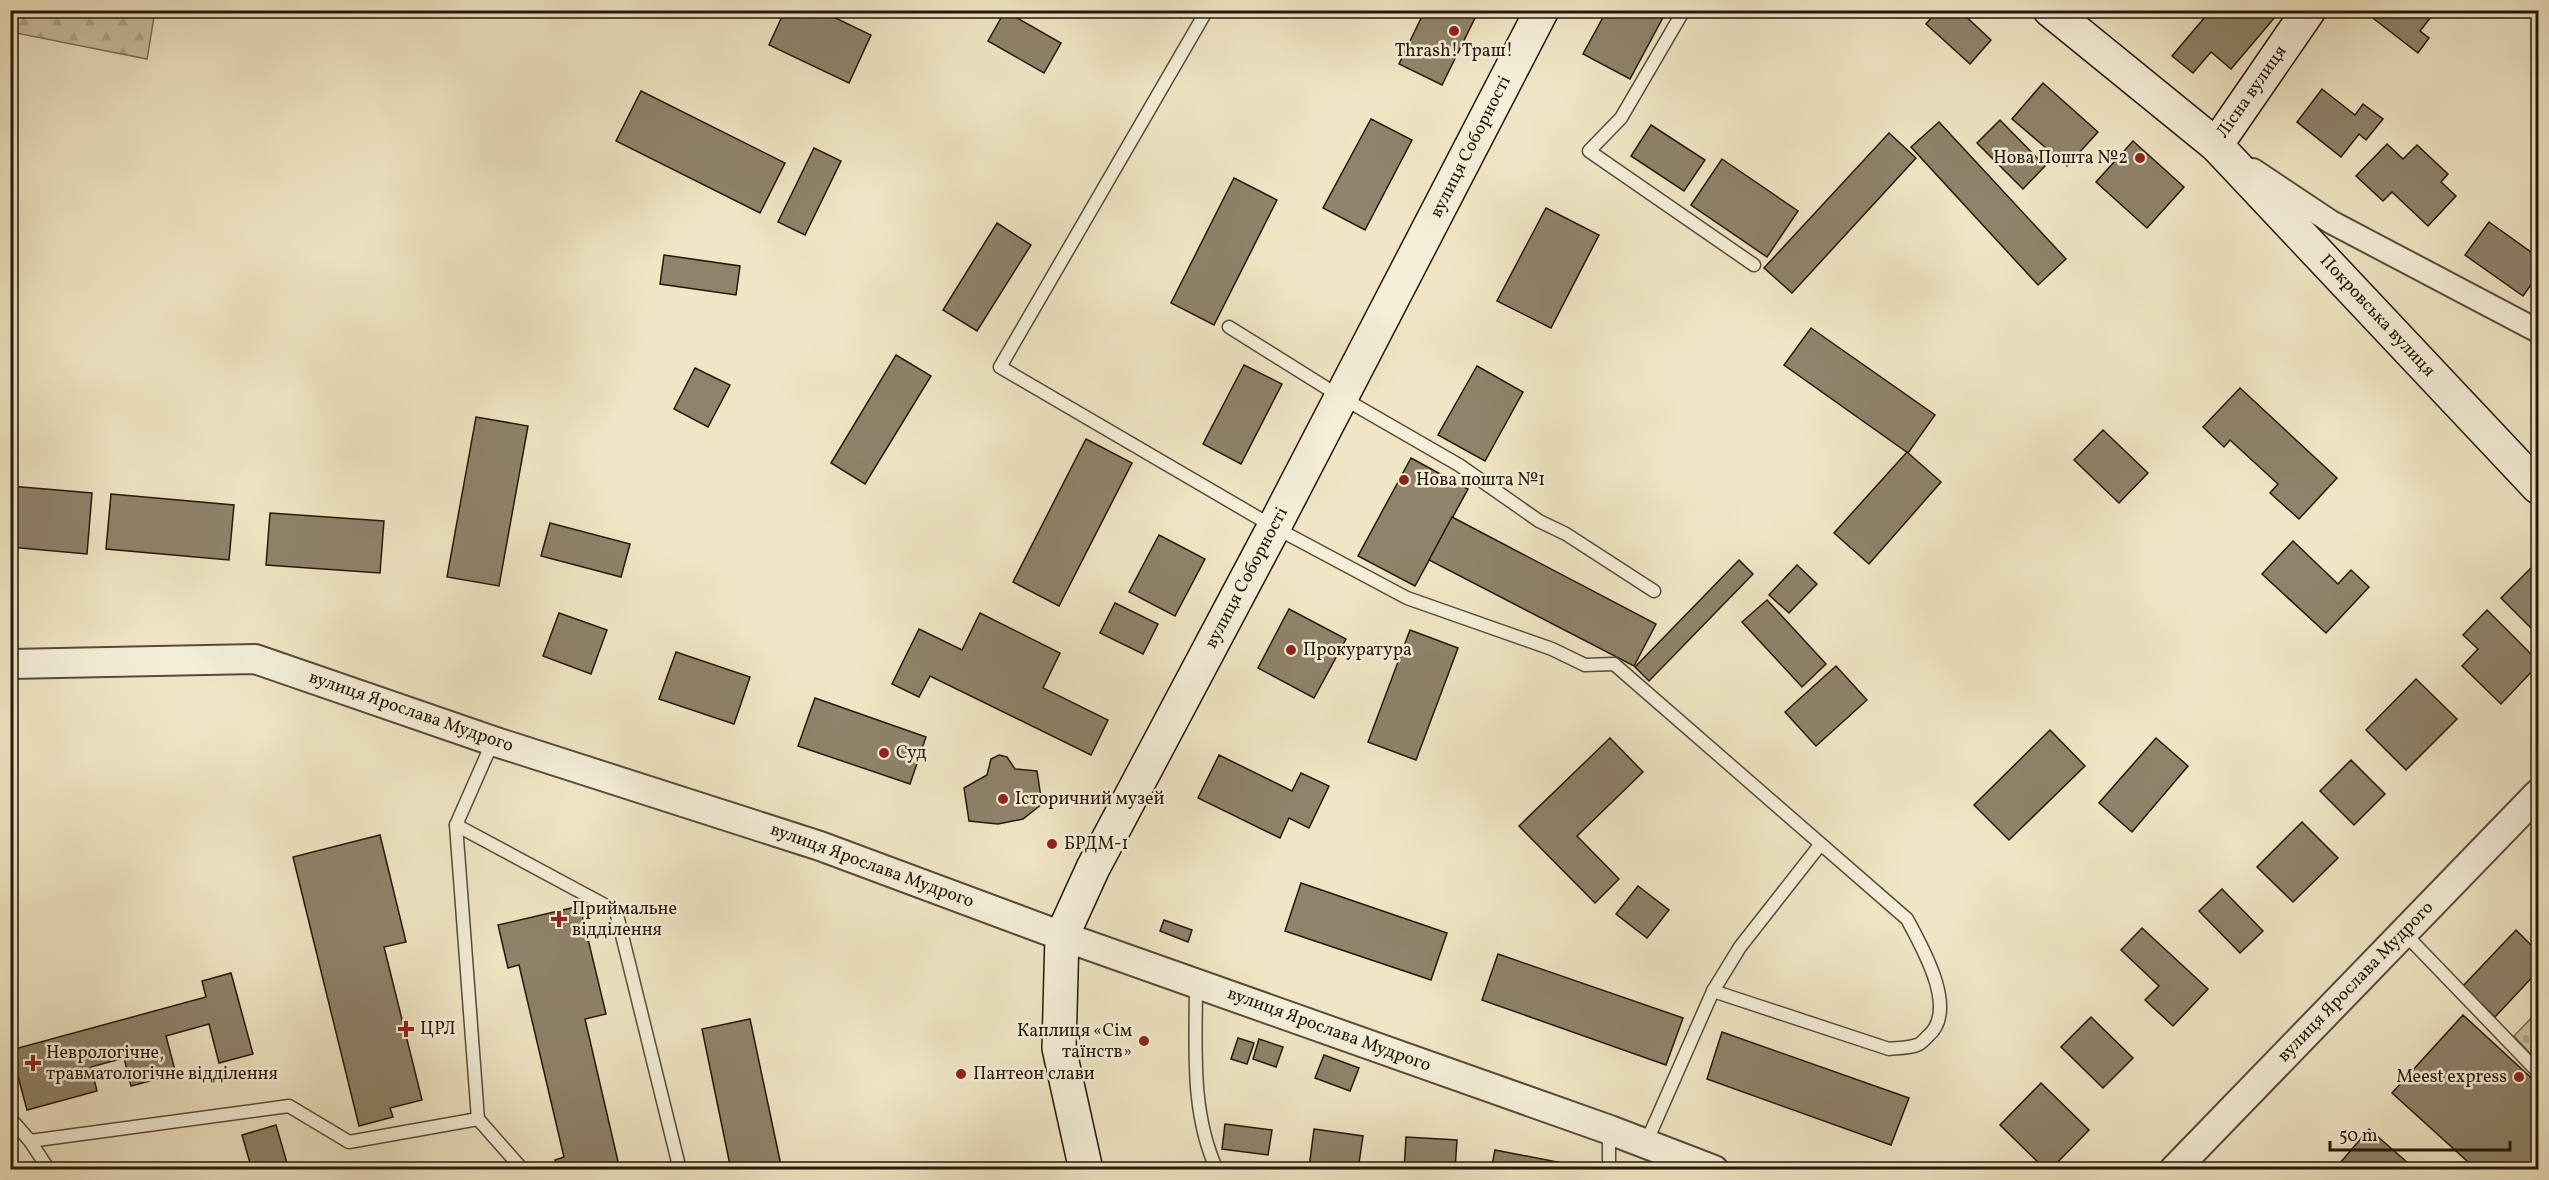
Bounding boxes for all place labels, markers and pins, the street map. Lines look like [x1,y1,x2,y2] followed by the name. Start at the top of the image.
[1447,24,1461,38] marker: Thrash! Траш!
[1395,39,1513,64] place label: Thrash! Траш!
[1993,146,2128,171] place label: Нова Пошта №2
[2133,151,2147,165] marker: Нова Пошта №2
[1416,468,1545,493] place label: Нова пошта №1
[1397,473,1411,487] marker: Нова пошта №1
[1303,638,1412,663] place label: Прокуратура
[1284,643,1298,657] marker: Прокуратура
[896,741,926,766] place label: Суд
[877,746,891,760] marker: Суд
[1015,787,1165,812] place label: Історичний музей
[996,792,1010,806] marker: Історичний музей
[1064,832,1128,857] place label: БРДМ-1
[1045,837,1059,851] marker: БРДМ-1
[572,897,677,943] place label: Приймальне відділення
[550,910,568,928] marker: Приймальне відділення
[420,1017,456,1042] place label: ЦРЛ
[1017,1019,1132,1065] place label: Каплиця «Сім таїнств»
[397,1020,415,1038] marker: ЦРЛ
[1137,1034,1151,1048] marker: Каплиця «Сім таїнств»
[46,1041,278,1087] place label: Неврологічне, травматологічне відділення
[24,1054,42,1072] marker: Неврологічне, травматологічне відділення
[973,1062,1095,1087] place label: Пантеон слави
[2396,1065,2507,1090] place label: Meest express
[954,1067,968,1081] marker: Пантеон слави
[2512,1070,2526,1084] marker: Meest express

